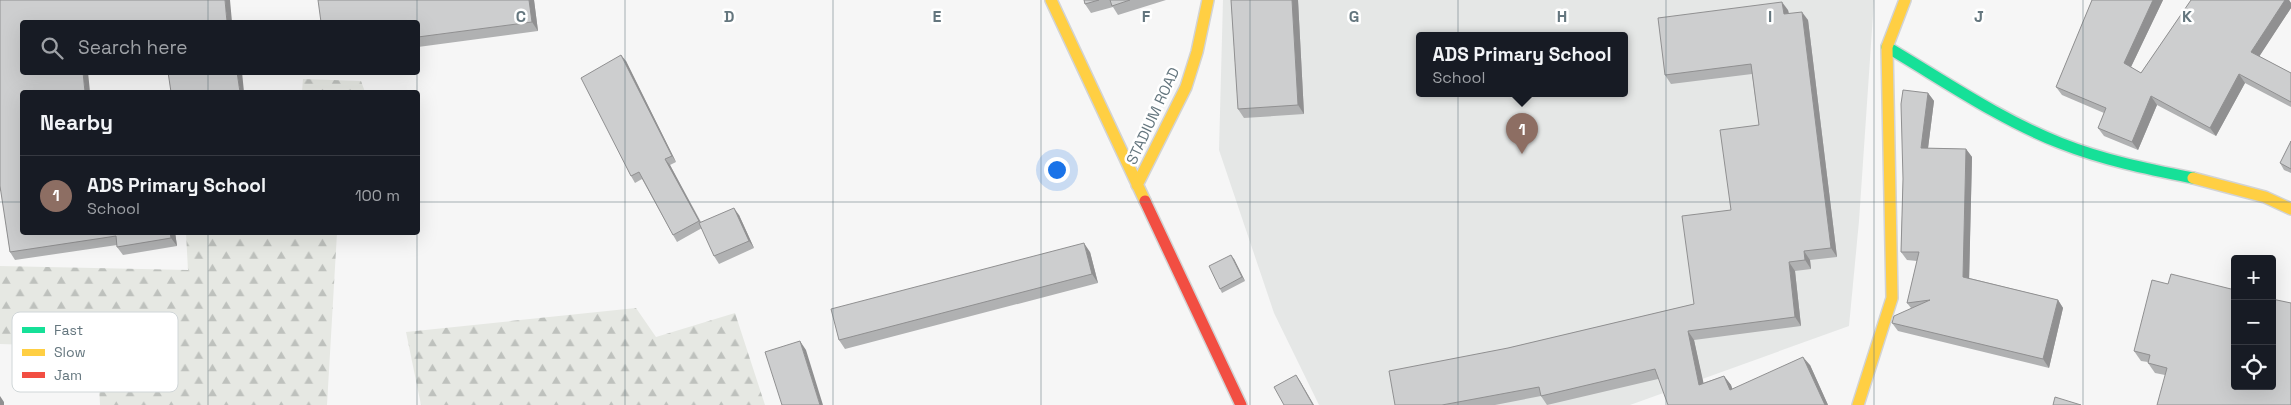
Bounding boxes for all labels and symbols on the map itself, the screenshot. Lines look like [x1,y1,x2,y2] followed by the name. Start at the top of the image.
[516,6,526,27] text: C
[724,6,734,27] text: D
[933,6,942,27] text: E
[1142,6,1151,27] text: F
[1349,6,1359,27] text: G
[1557,6,1567,27] text: H
[1768,6,1772,27] text: I
[1974,6,1984,27] text: J
[2182,6,2192,27] text: K
[1122,64,1183,167] street label: STADIUM ROAD
[1506,113,1538,154] pin: 1
[1044,157,1070,183] your location
[12,312,178,392] legend
[54,321,83,339] text: Fast
[54,343,86,361] text: Slow
[54,366,82,384] text: Jam

